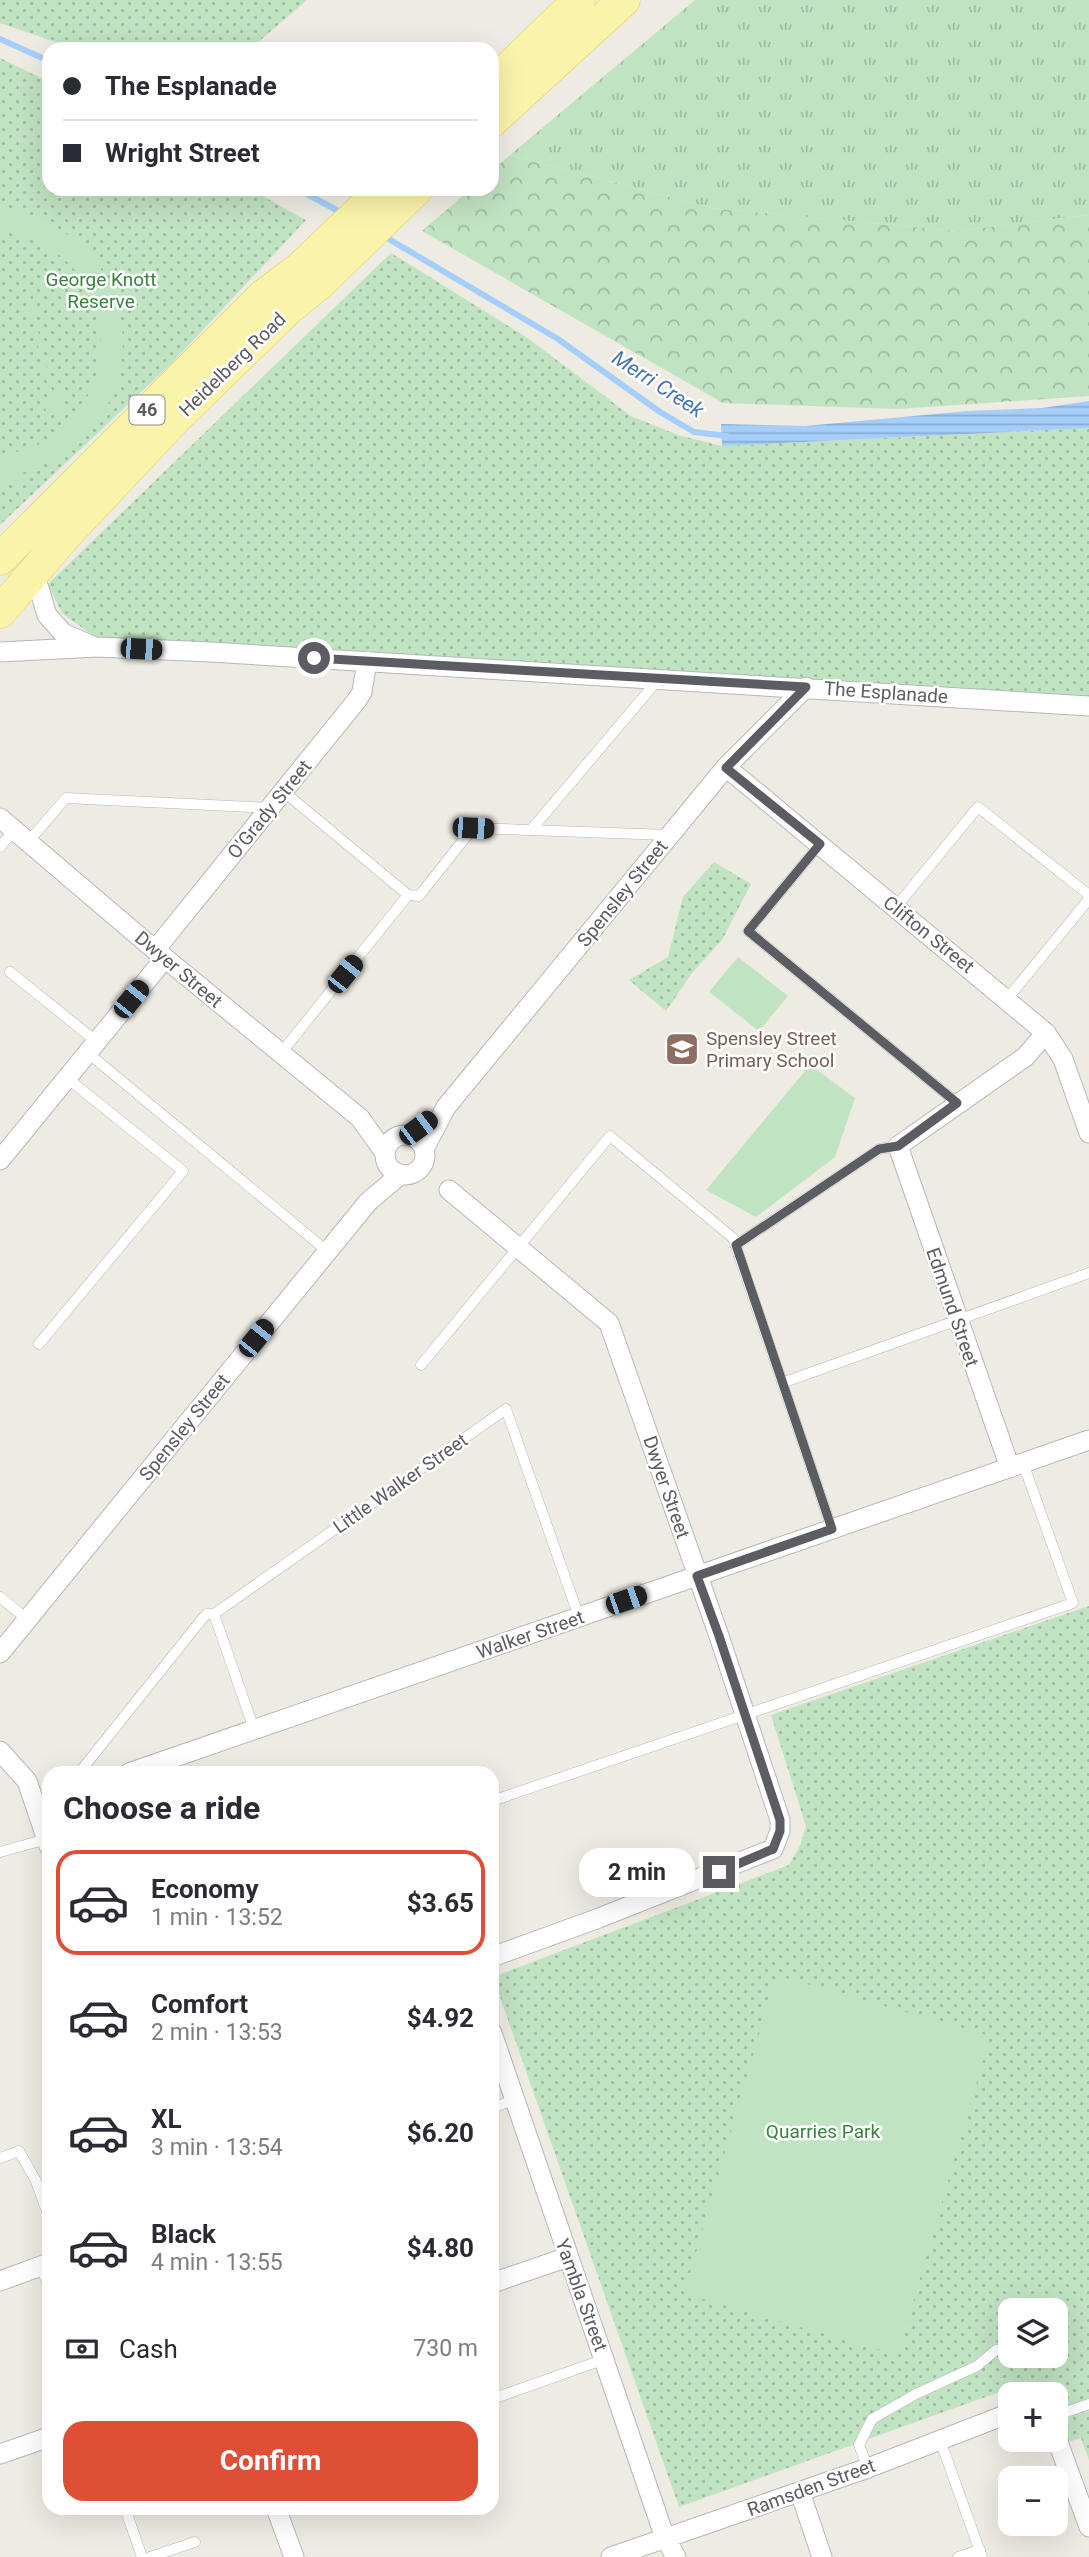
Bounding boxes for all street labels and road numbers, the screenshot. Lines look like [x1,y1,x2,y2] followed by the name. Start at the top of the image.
[174,308,291,421] street label: Heidelberg Road
[130,396,164,424] road number: 46
[823,677,949,708] street label: The Esplanade
[223,755,316,863] street label: O'Grady Street
[572,835,672,951] street label: Spensley Street
[879,891,979,978] street label: Clifton Street
[130,926,227,1013] street label: Dwyer Street
[921,1245,984,1370] street label: Edmund Street
[134,1369,234,1485] street label: Spensley Street
[329,1428,472,1538] street label: Little Walker Street
[638,1433,695,1541] street label: Dwyer Street
[473,1605,587,1664] street label: Walker Street
[551,2236,613,2355] street label: Yambla Street
[744,2454,878,2521] street label: Ramsden Street

